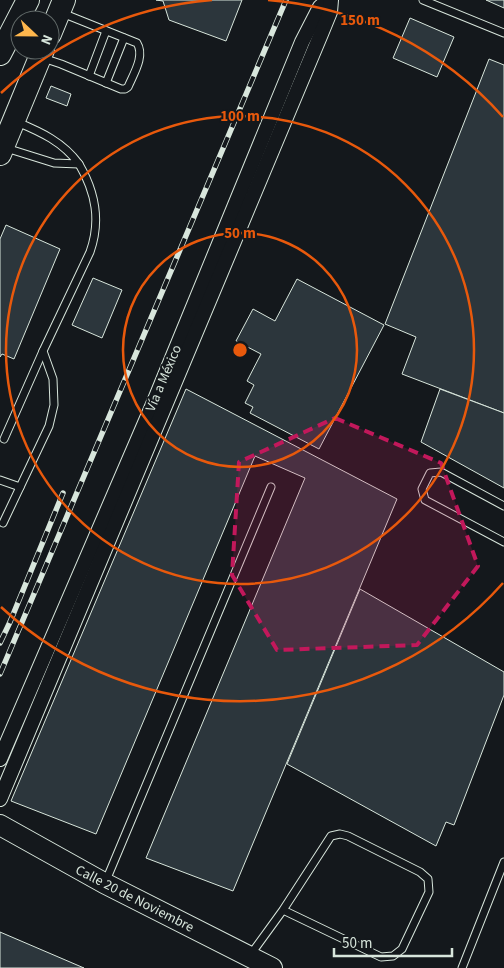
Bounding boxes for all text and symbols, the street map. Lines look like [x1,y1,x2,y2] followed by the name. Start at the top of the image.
[10,10,60,60] north arrow
[340,10,380,31] text: 150 m
[35,31,57,48] text: N
[220,106,260,127] text: 100 m
[224,223,256,244] text: 50 m
[231,341,249,359] centre of rings
[141,342,187,415] street label: Vía a México
[72,860,197,937] street label: Calle 20 de Noviembre
[334,926,452,958] scale bar
[342,933,372,954] text: 50 m

